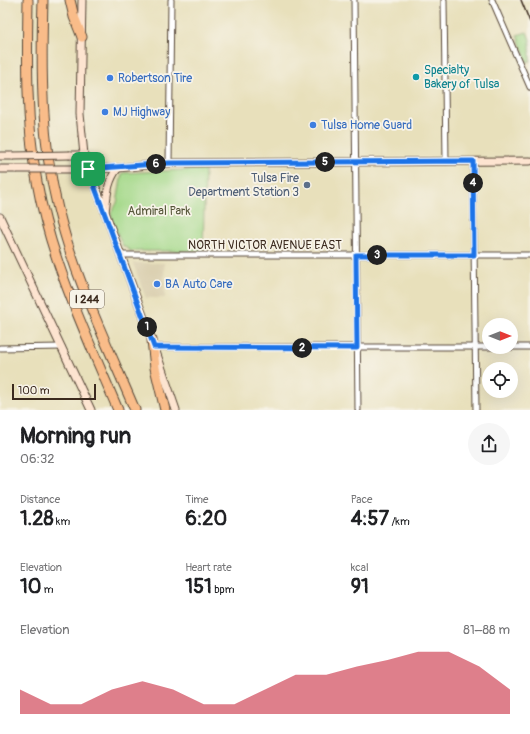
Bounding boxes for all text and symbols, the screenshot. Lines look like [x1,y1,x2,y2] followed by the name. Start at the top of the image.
[424,63,500,92] place label: Specialty Bakery of Tulsa
[118,71,192,86] place label: Robertson Tire
[411,72,421,82] marker: Specialty Bakery of Tulsa
[105,73,115,83] marker: Robertson Tire
[113,105,170,120] place label: MJ Highway
[100,107,110,117] marker: MJ Highway
[321,118,412,133] place label: Tulsa Home Guard
[308,120,318,130] marker: Tulsa Home Guard
[71,152,105,186] pin
[315,152,335,172] pin: 5
[146,154,166,174] pin: 6
[322,155,328,168] text: 5
[153,157,159,170] text: 6
[77,158,99,180] icon: arrive
[188,171,299,200] place label: Tulsa Fire Department Station 3
[463,173,483,193] pin: 4
[470,176,476,189] text: 4
[302,180,312,190] marker: Tulsa Fire Department Station 3
[128,204,190,219] park label: Admiral Park
[188,238,342,253] street label: NORTH VICTOR AVENUE EAST
[367,245,387,265] pin: 3
[374,248,380,261] text: 3
[165,277,232,292] place label: BA Auto Care
[152,279,162,289] marker: BA Auto Care
[70,290,104,308] road number: I 244
[137,317,157,337] pin: 1
[482,318,518,354] north arrow
[482,318,518,398] map controls
[145,320,149,333] text: 1
[292,338,312,358] pin: 2
[299,341,305,354] text: 2
[482,362,518,398] button: locate
[12,382,96,401] scale bar
[18,384,49,397] text: 100 m
[20,422,131,450] text: Morning run
[468,423,510,465] button: share
[20,451,54,467] text: 06:32
[20,493,60,506] text: Distance
[185,493,208,506] text: Time
[351,493,372,506] text: Pace
[20,506,53,531] text: 1.28
[185,506,227,531] text: 6:20
[351,506,389,531] text: 4:57
[53,515,70,528] text: km
[389,515,410,528] text: /km
[20,561,62,574] text: Elevation
[185,561,232,574] text: Heart rate
[351,561,369,574] text: kcal
[20,574,41,599] text: 10
[185,574,212,599] text: 151
[351,574,369,599] text: 91
[41,583,54,596] text: m
[212,583,235,596] text: bpm
[20,622,70,638] text: Elevation
[463,622,510,638] text: 81–88 m

